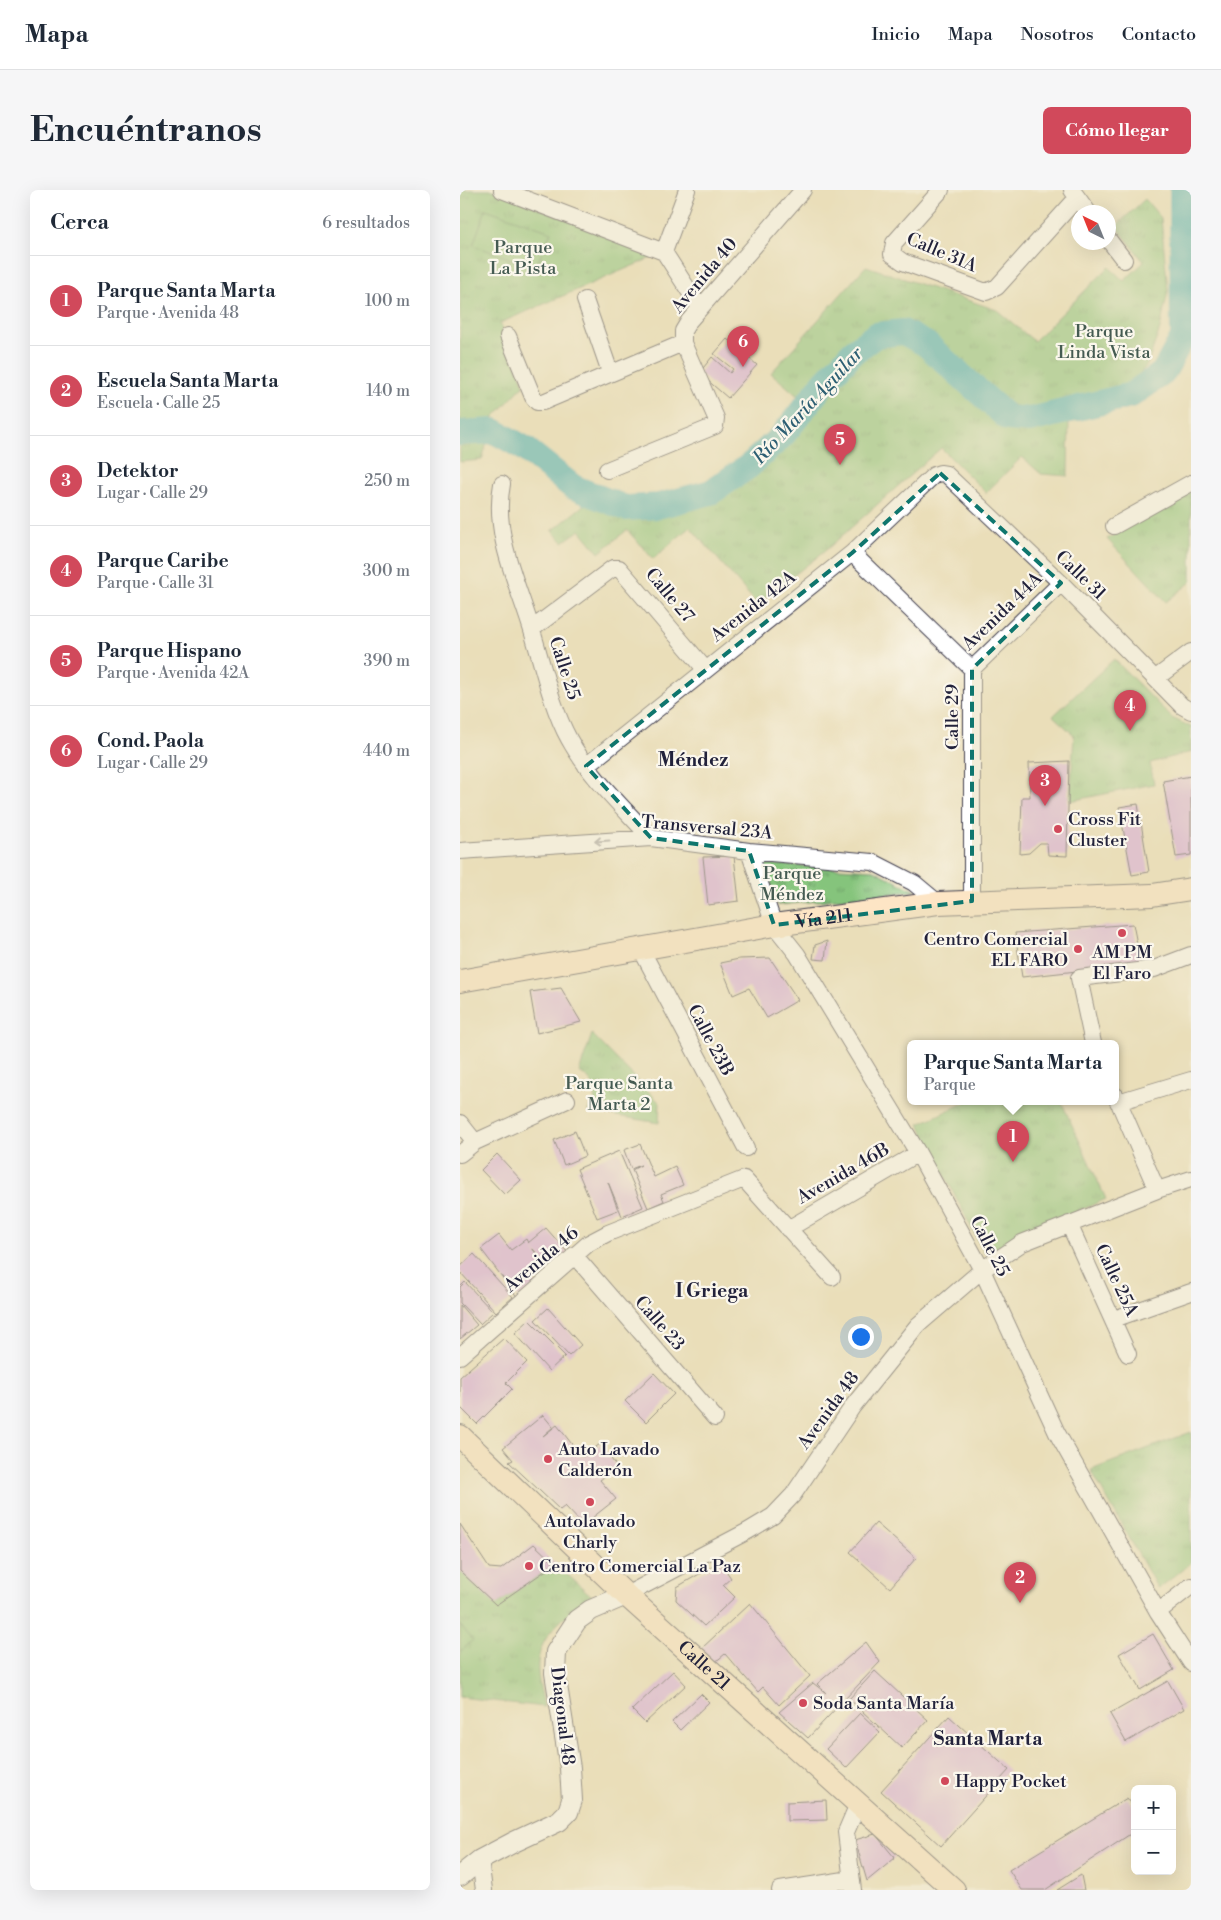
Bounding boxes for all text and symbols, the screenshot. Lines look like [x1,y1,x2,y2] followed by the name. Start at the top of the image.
[25,20,88,50] text: Mapa
[871,23,920,46] text: Inicio
[948,23,993,46] text: Mapa
[1021,23,1094,46] text: Nosotros
[1122,23,1196,46] text: Contacto
[1043,107,1191,154] button: Cómo llegar
[30,109,262,152] text: Encuéntranos
[1071,205,1116,250] north arrow
[50,210,109,236] text: Cerca
[322,213,410,233] text: 6 resultados
[903,227,981,278] street label: Calle 31A
[665,233,743,319] street label: Avenida 40
[490,236,557,280] park label: Parque La Pista
[97,279,276,303] text: Parque Santa Marta
[62,291,70,311] text: 1
[365,291,410,311] text: 100 m
[97,303,239,323] text: Parque · Avenida 48
[1057,320,1151,364] park label: Parque Linda Vista
[727,326,759,367] pin: 6
[747,341,869,470] water label: Río María Aguilar
[97,369,279,393] text: Escuela Santa Marta
[61,381,71,401] text: 2
[366,381,410,401] text: 140 m
[97,393,220,413] text: Escuela · Calle 25
[824,424,856,465] pin: 5
[97,459,179,483] text: Detektor
[61,471,71,491] text: 3
[364,471,410,491] text: 250 m
[97,483,208,503] text: Lugar · Calle 29
[1050,545,1111,605] street label: Calle 31
[97,549,229,573] text: Parque Caribe
[61,561,71,581] text: 4
[363,561,410,581] text: 300 m
[640,563,699,627] street label: Calle 27
[705,565,801,648] street label: Avenida 42A
[957,567,1048,656] street label: Avenida 44A
[97,573,214,593] text: Parque · Calle 31
[544,634,586,703] street label: Calle 25
[97,639,242,663] text: Parque Hispano
[61,651,71,671] text: 5
[364,651,410,671] text: 390 m
[97,663,249,683] text: Parque · Avenida 42A
[941,684,964,750] street label: Calle 29
[1114,690,1146,731] pin: 4
[97,729,204,753] text: Cond. Paola
[61,741,71,761] text: 6
[363,741,410,761] text: 440 m
[658,748,728,772] district label: Méndez
[97,753,208,773] text: Lugar · Calle 29
[1029,765,1061,806] pin: 3
[1068,808,1142,852] place label: Cross Fit Cluster
[640,810,774,845] street label: Transversal 23A
[1052,823,1064,835] marker: Cross Fit Cluster
[594,837,610,846] one-way arrow
[760,862,824,906] park label: Parque Méndez
[793,904,854,934] street label: Vía 211
[1116,927,1128,939] marker: AM PM El Faro
[924,928,1069,972] place label: Centro Comercial EL FARO
[1091,941,1152,985] place label: AM PM El Faro
[1072,943,1084,955] marker: Centro Comercial EL FARO
[682,1000,739,1080] street label: Calle 23B
[907,1040,1119,1105] popup
[924,1051,1102,1075] text: Parque Santa Marta
[565,1072,674,1116] park label: Parque Santa Marta 2
[924,1075,976,1095] text: Parque
[997,1121,1029,1162] pin: 1
[792,1138,894,1210] street label: Avenida 46B
[965,1212,1015,1281] street label: Calle 25
[498,1221,583,1298] street label: Avenida 46
[1090,1240,1144,1321] street label: Calle 25A
[676,1279,749,1303] district label: I Griega
[630,1291,690,1355] street label: Calle 23
[848,1324,874,1350] your location
[792,1367,864,1455] street label: Avenida 48
[557,1438,660,1482] place label: Auto Lavado Calderón
[542,1453,554,1465] marker: Auto Lavado Calderón
[584,1496,596,1508] marker: Autolavado Charly
[543,1510,636,1554] place label: Autolavado Charly
[539,1555,741,1578] place label: Centro Comercial La Paz
[523,1560,535,1572] marker: Centro Comercial La Paz
[1004,1562,1036,1603] pin: 2
[673,1636,735,1696] street label: Calle 21
[545,1665,580,1767] street label: Diagonal 48
[813,1692,955,1715] place label: Soda Santa María
[797,1697,809,1709] marker: Soda Santa María
[934,1727,1043,1751] district label: Santa Marta
[955,1770,1067,1793] place label: Happy Pocket
[939,1775,951,1787] marker: Happy Pocket
[1131,1785,1176,1875] map controls
[1131,1785,1176,1830] button: +
[1131,1830,1176,1875] button: −

